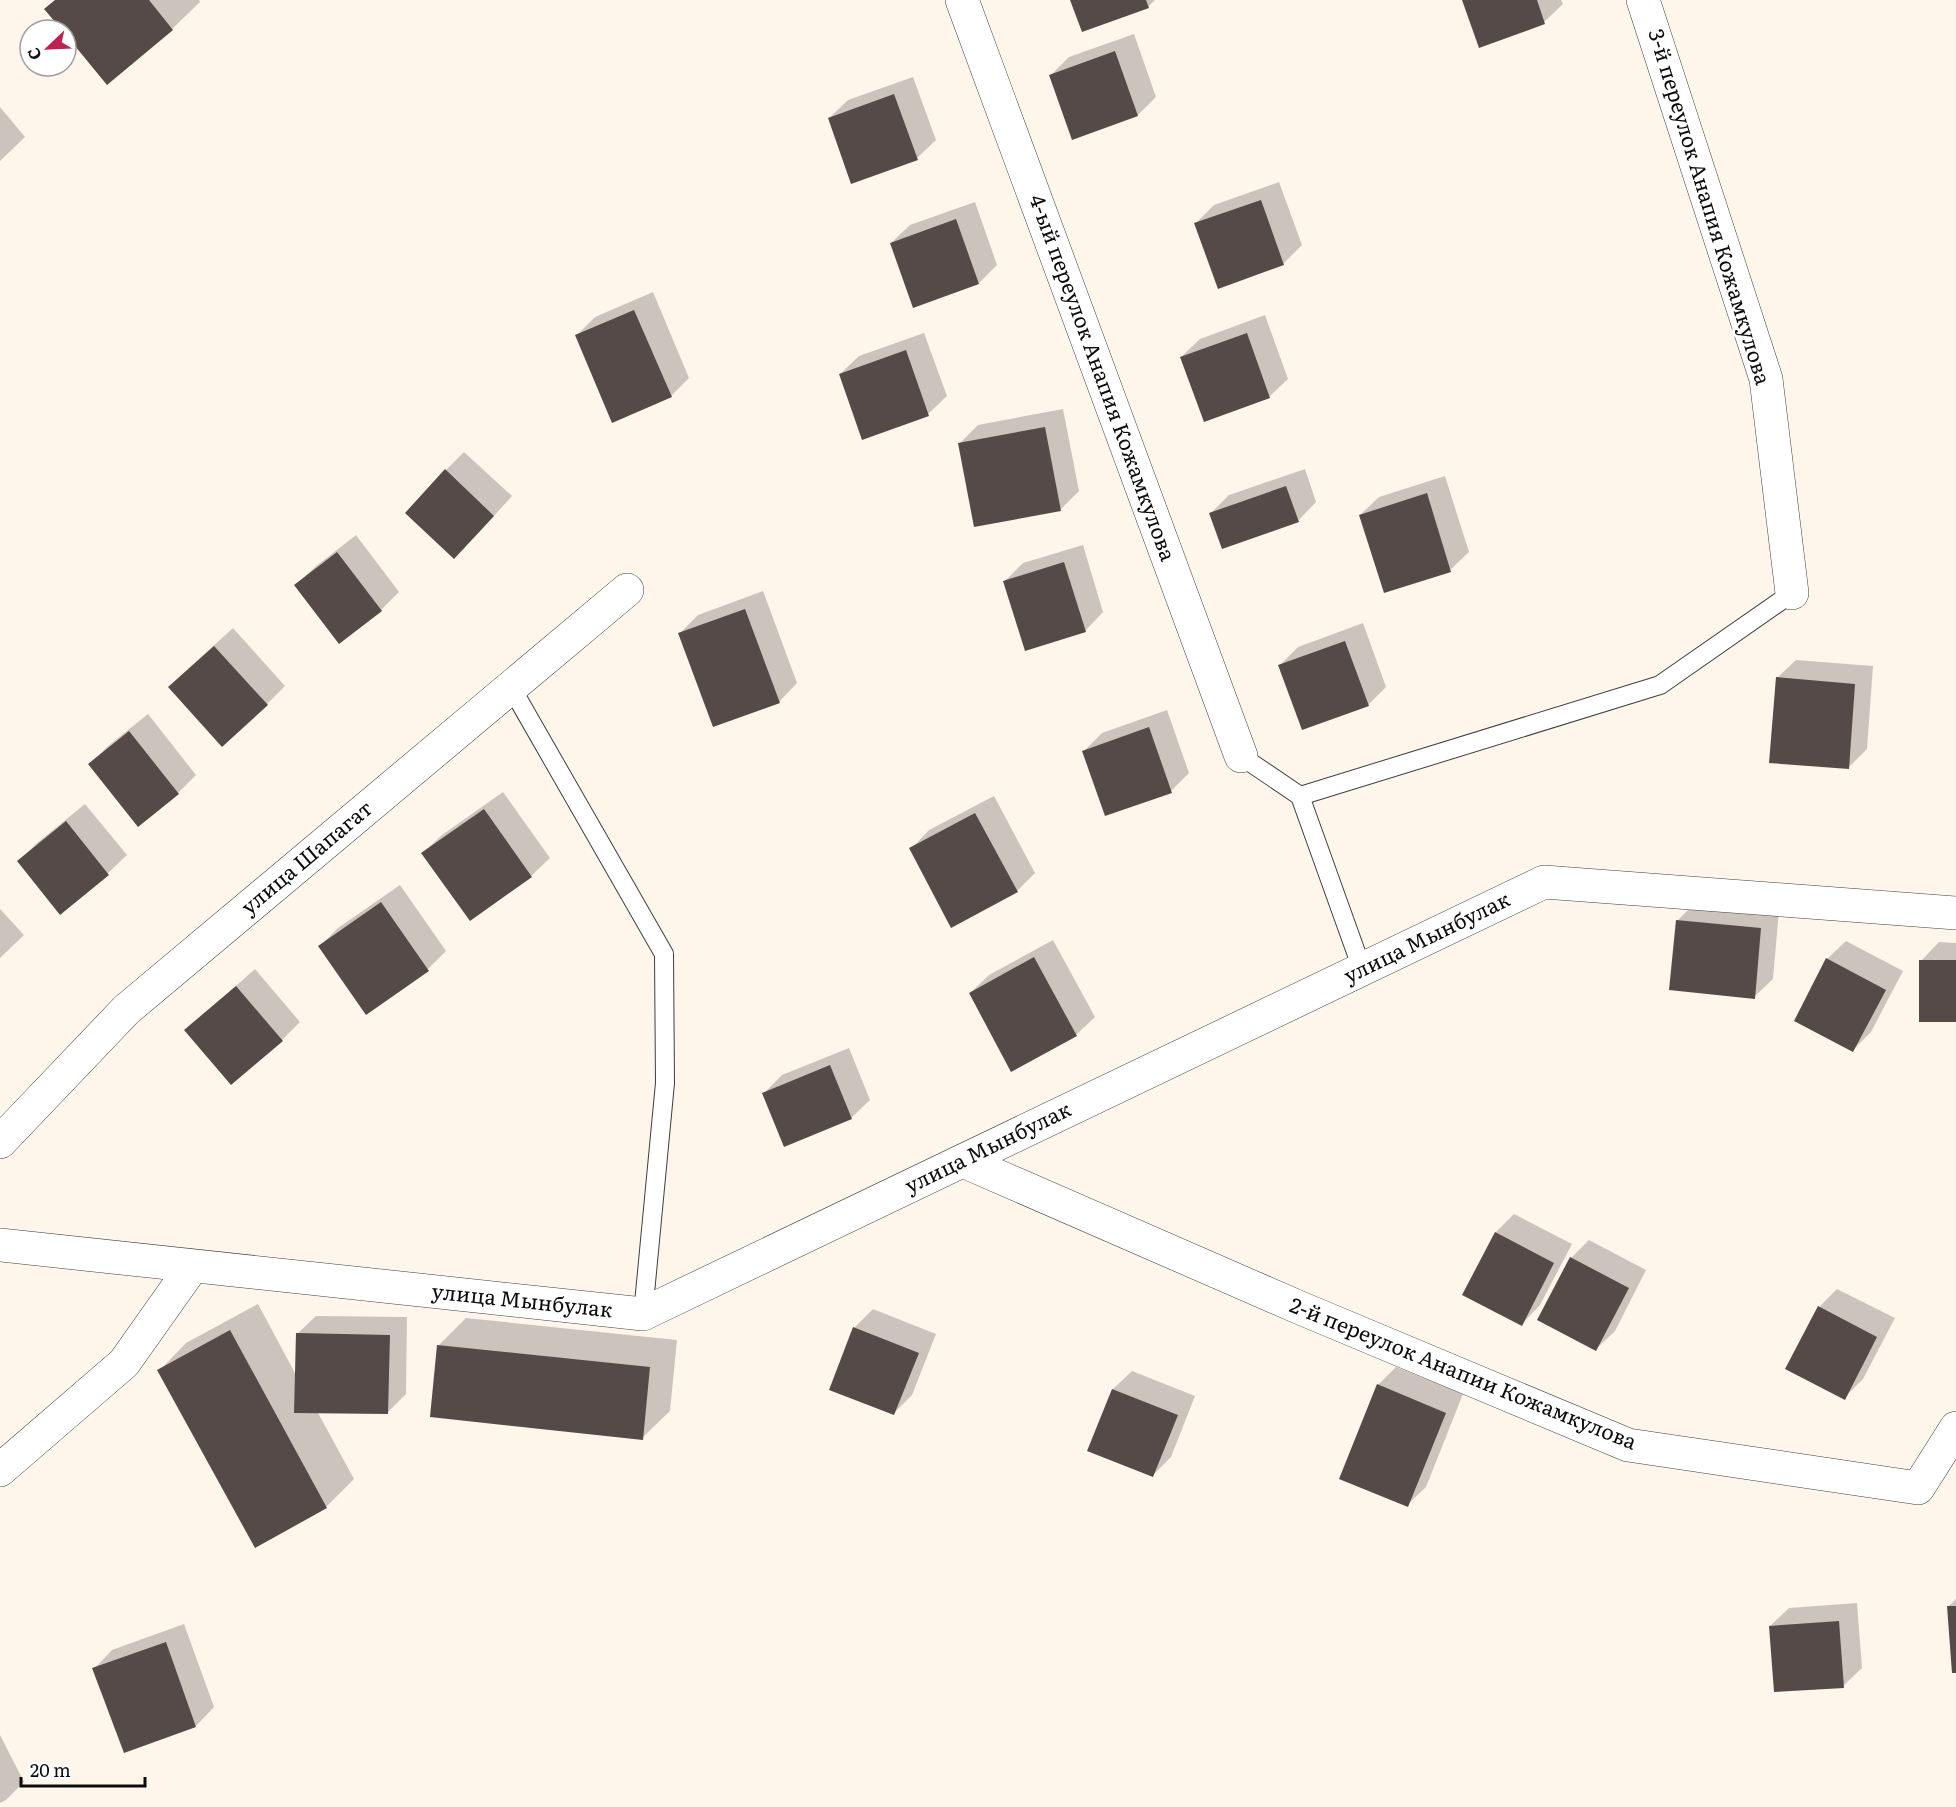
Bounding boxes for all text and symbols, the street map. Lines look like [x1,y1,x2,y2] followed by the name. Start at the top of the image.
[18,18,78,78] north arrow
[1642,24,1781,389] street label: 3-й переулок Анапия Кожамкулова
[20,44,47,64] text: С
[1023,189,1186,565] street label: 4-ый переулок Анапия Кожамкулова
[233,792,378,920] street label: улица Шапагат
[1338,882,1515,989] street label: улица Мынбулак
[899,1092,1076,1199] street label: улица Мынбулак
[430,1274,615,1323] street label: улица Мынбулак
[1286,1288,1643,1456] street label: 2-й переулок Анапии Кожамкулова
[21,1750,146,1788] scale bar
[30,1756,71,1783] text: 20 m

